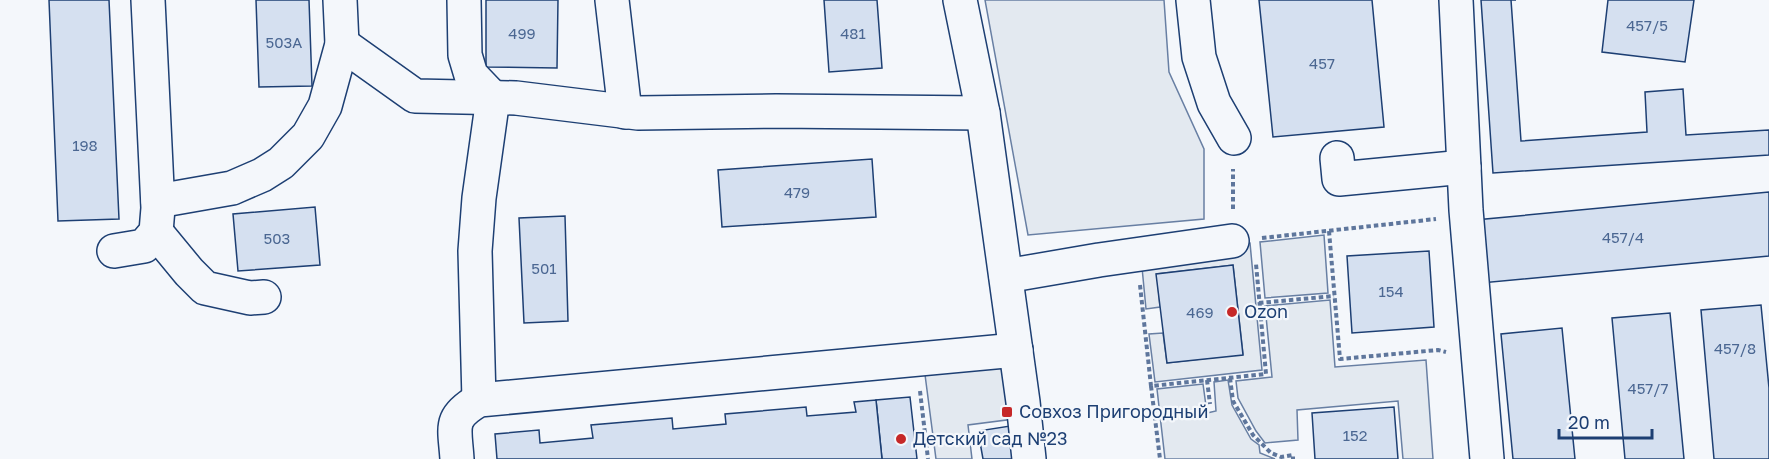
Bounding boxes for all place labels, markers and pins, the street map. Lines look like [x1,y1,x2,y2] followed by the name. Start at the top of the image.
[1244,300,1288,322] place label: Ozon
[1225,305,1239,319] marker: Ozon
[1019,400,1208,422] place label: Совхоз Пригородный
[1000,405,1014,419] marker: Совхоз Пригородный
[913,427,1068,449] place label: Детский сад №23
[894,432,908,446] marker: Детский сад №23

